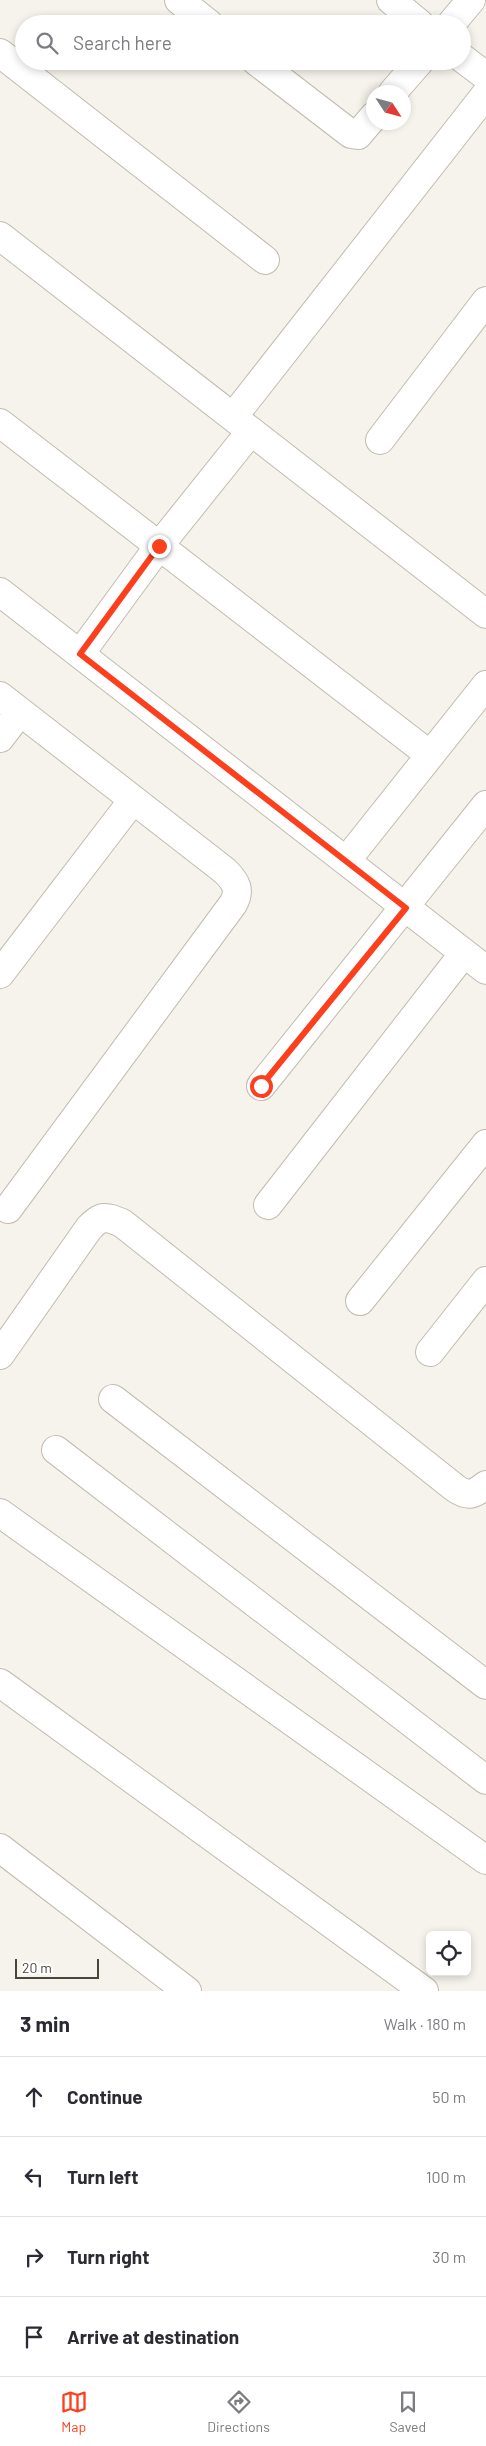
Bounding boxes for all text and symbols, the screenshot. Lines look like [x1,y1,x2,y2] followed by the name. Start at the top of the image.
[15,15,471,70] search box
[33,29,61,57] icon: search
[73,31,172,54] text: Search here
[366,85,411,130] north arrow
[148,535,171,558] route end
[250,1075,273,1098] route start
[426,1931,471,1976] map controls
[426,1931,471,1976] button: locate
[15,1956,99,1979] scale bar
[22,1959,52,1976] text: 20 m
[20,2011,70,2036] text: 3 min
[384,2014,466,2033] text: Walk · 180 m
[20,2083,48,2111] icon: ahead
[67,2085,143,2108] text: Continue
[432,2087,466,2106] text: 50 m
[20,2163,48,2191] icon: left
[67,2165,138,2188] text: Turn left
[426,2167,466,2186] text: 100 m
[20,2243,48,2271] icon: right
[67,2245,149,2268] text: Turn right
[432,2247,466,2266] text: 30 m
[20,2323,48,2351] icon: arrive
[67,2325,239,2348] text: Arrive at destination
[60,2388,88,2435] tab: Map
[207,2388,270,2435] tab: Directions
[389,2388,426,2435] tab: Saved

